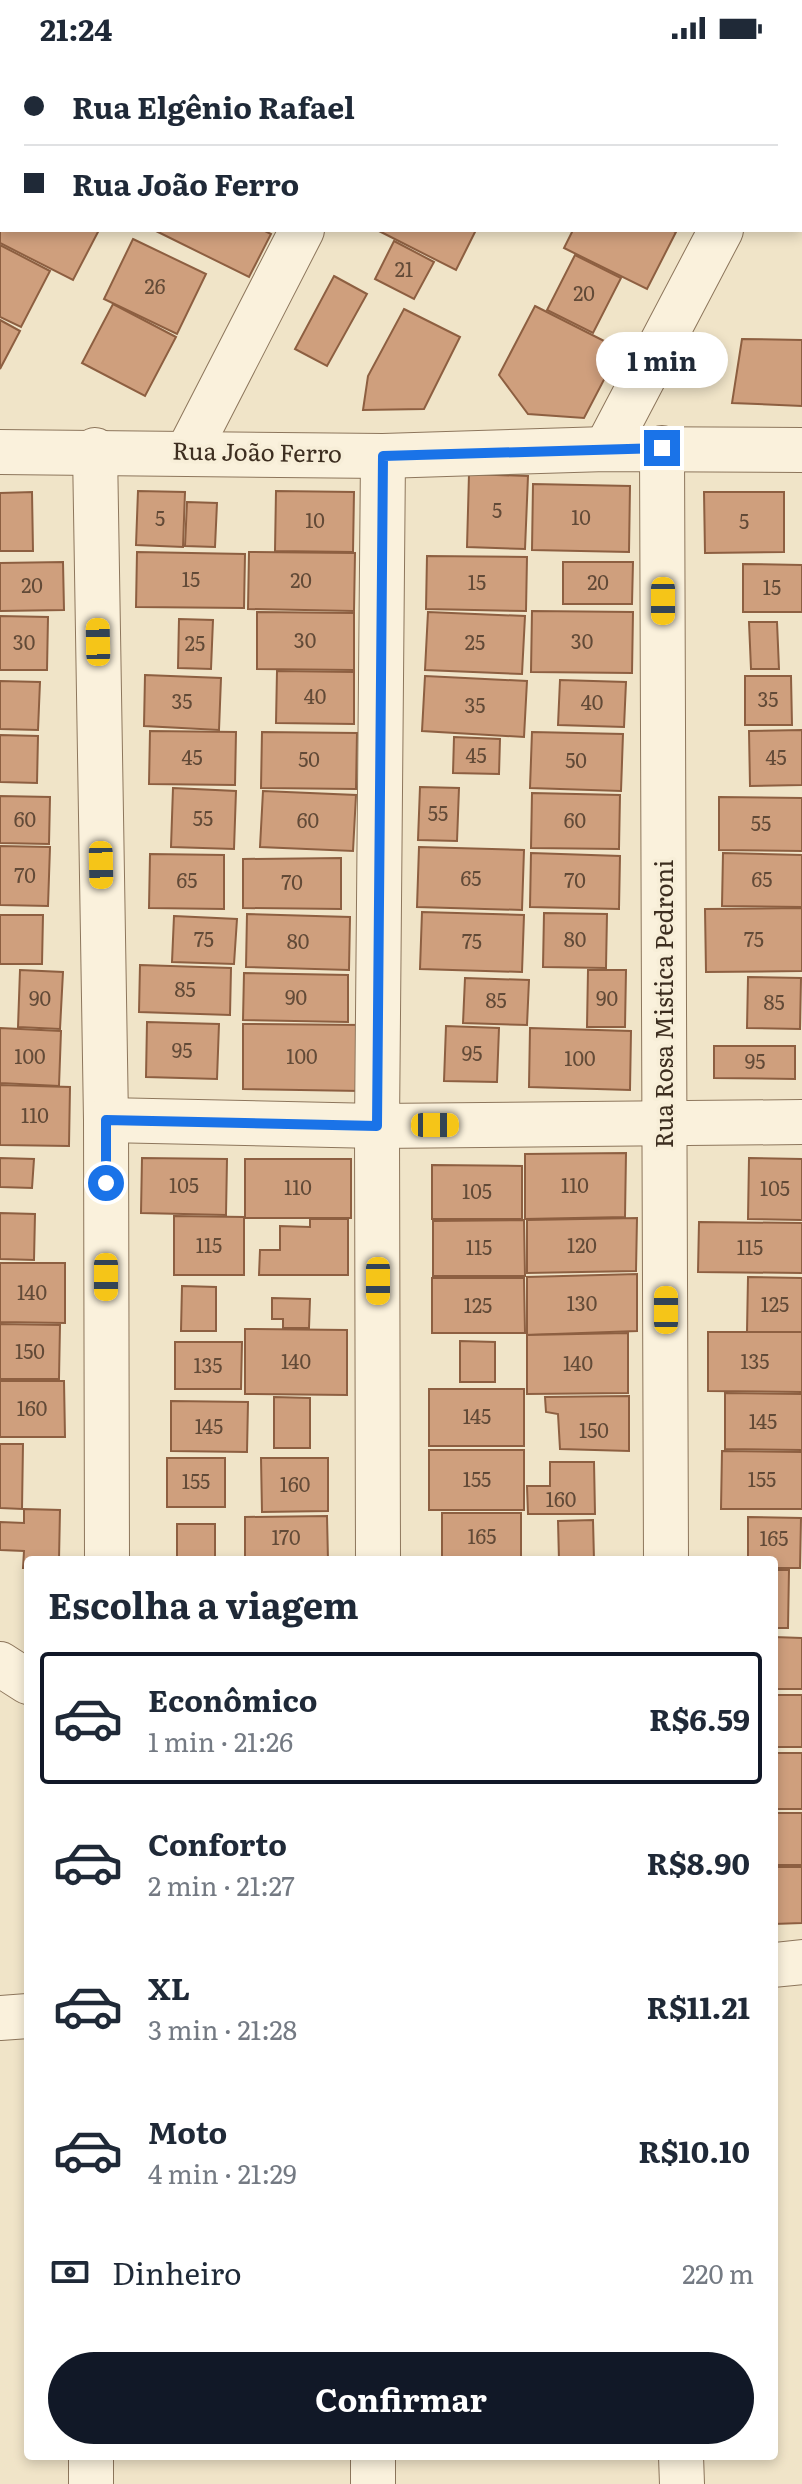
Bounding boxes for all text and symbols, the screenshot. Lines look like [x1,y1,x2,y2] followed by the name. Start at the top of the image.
[40,6,112,50] text: 21:24
[72,84,355,128] text: Rua Elgênio Rafael
[72,161,299,205] text: Rua João Ferro
[395,253,413,283] house number: 21
[145,270,166,300] house number: 26
[573,277,595,307] house number: 20
[596,332,728,388] callout: 1 min
[627,340,697,379] text: 1 min
[644,430,680,466] route end
[172,432,342,469] street label: Rua João Ferro
[492,494,502,524] house number: 5
[571,501,591,531] house number: 10
[155,502,165,532] house number: 5
[305,504,325,534] house number: 10
[739,505,749,535] house number: 5
[182,563,200,593] house number: 15
[290,564,312,594] house number: 20
[468,566,486,596] house number: 15
[587,566,609,596] house number: 20
[21,569,43,599] house number: 20
[763,571,781,601] house number: 15
[651,577,675,625] car
[86,618,110,666] car
[294,624,316,654] house number: 30
[571,625,593,655] house number: 30
[13,626,35,656] house number: 30
[465,626,485,656] house number: 25
[185,627,205,657] house number: 25
[304,680,326,710] house number: 40
[758,683,778,713] house number: 35
[172,685,192,715] house number: 35
[581,686,603,716] house number: 40
[465,689,485,719] house number: 35
[465,739,487,769] house number: 45
[181,741,203,771] house number: 45
[765,741,787,771] house number: 45
[298,743,320,773] house number: 50
[565,744,587,774] house number: 50
[428,797,448,827] house number: 55
[193,802,213,832] house number: 55
[14,803,36,833] house number: 60
[297,804,319,834] house number: 60
[564,804,586,834] house number: 60
[751,807,771,837] house number: 55
[89,841,113,889] car
[14,859,36,889] house number: 70
[645,860,680,1148] street label: Rua Rosa Mistica Pedroni
[461,862,481,892] house number: 65
[752,863,772,893] house number: 65
[177,864,197,894] house number: 65
[564,864,586,894] house number: 70
[281,866,303,896] house number: 70
[194,923,214,953] house number: 75
[564,923,586,953] house number: 80
[744,923,764,953] house number: 75
[287,925,309,955] house number: 80
[462,925,482,955] house number: 75
[174,973,196,1003] house number: 85
[285,981,307,1011] house number: 90
[29,982,51,1012] house number: 90
[596,982,618,1012] house number: 90
[485,984,507,1014] house number: 85
[763,986,785,1016] house number: 85
[172,1034,192,1064] house number: 95
[462,1037,482,1067] house number: 95
[14,1040,46,1070] house number: 100
[286,1040,318,1070] house number: 100
[564,1042,596,1072] house number: 100
[745,1045,765,1075] house number: 95
[21,1099,49,1129] house number: 110
[411,1113,459,1137] car
[88,1165,124,1201] route start
[169,1169,199,1199] house number: 105
[561,1169,589,1199] house number: 110
[284,1171,312,1201] house number: 110
[760,1172,790,1202] house number: 105
[462,1175,492,1205] house number: 105
[196,1229,222,1259] house number: 115
[567,1229,597,1259] house number: 120
[466,1231,492,1261] house number: 115
[737,1231,763,1261] house number: 115
[94,1253,118,1301] car
[366,1257,390,1305] car
[17,1276,47,1306] house number: 140
[654,1286,678,1334] car
[567,1287,597,1317] house number: 130
[761,1288,789,1318] house number: 125
[464,1289,492,1319] house number: 125
[15,1335,45,1365] house number: 150
[281,1345,311,1375] house number: 140
[740,1345,770,1375] house number: 135
[563,1347,593,1377] house number: 140
[193,1349,223,1379] house number: 135
[17,1392,47,1422] house number: 160
[463,1400,491,1430] house number: 145
[749,1405,777,1435] house number: 145
[195,1410,223,1440] house number: 145
[579,1414,609,1444] house number: 150
[463,1463,491,1493] house number: 155
[748,1463,776,1493] house number: 155
[182,1465,210,1495] house number: 155
[280,1468,310,1498] house number: 160
[546,1483,576,1513] house number: 160
[467,1520,497,1550] house number: 165
[271,1521,301,1551] house number: 170
[759,1522,789,1552] house number: 165
[48,1577,359,1630] text: Escolha a viagem
[148,1677,317,1721] text: Econômico
[52,1682,124,1754] icon: car
[649,1696,750,1740] text: R$6.59
[148,1721,293,1760] text: 1 min · 21:26
[148,1821,287,1865] text: Conforto
[52,1826,124,1898] icon: car
[647,1840,750,1884] text: R$8.90
[148,1865,295,1904] text: 2 min · 21:27
[148,1965,190,2009] text: XL
[52,1970,124,2042] icon: car
[647,1984,750,2028] text: R$11.21
[148,2009,297,2048] text: 3 min · 21:28
[148,2109,227,2153] text: Moto
[52,2114,124,2186] icon: car
[638,2128,750,2172] text: R$10.10
[148,2153,297,2192] text: 4 min · 21:29
[48,2250,92,2294] icon: cash
[112,2250,242,2294] text: Dinheiro
[682,2253,754,2292] text: 220 m
[48,2352,754,2444] button: Confirmar

